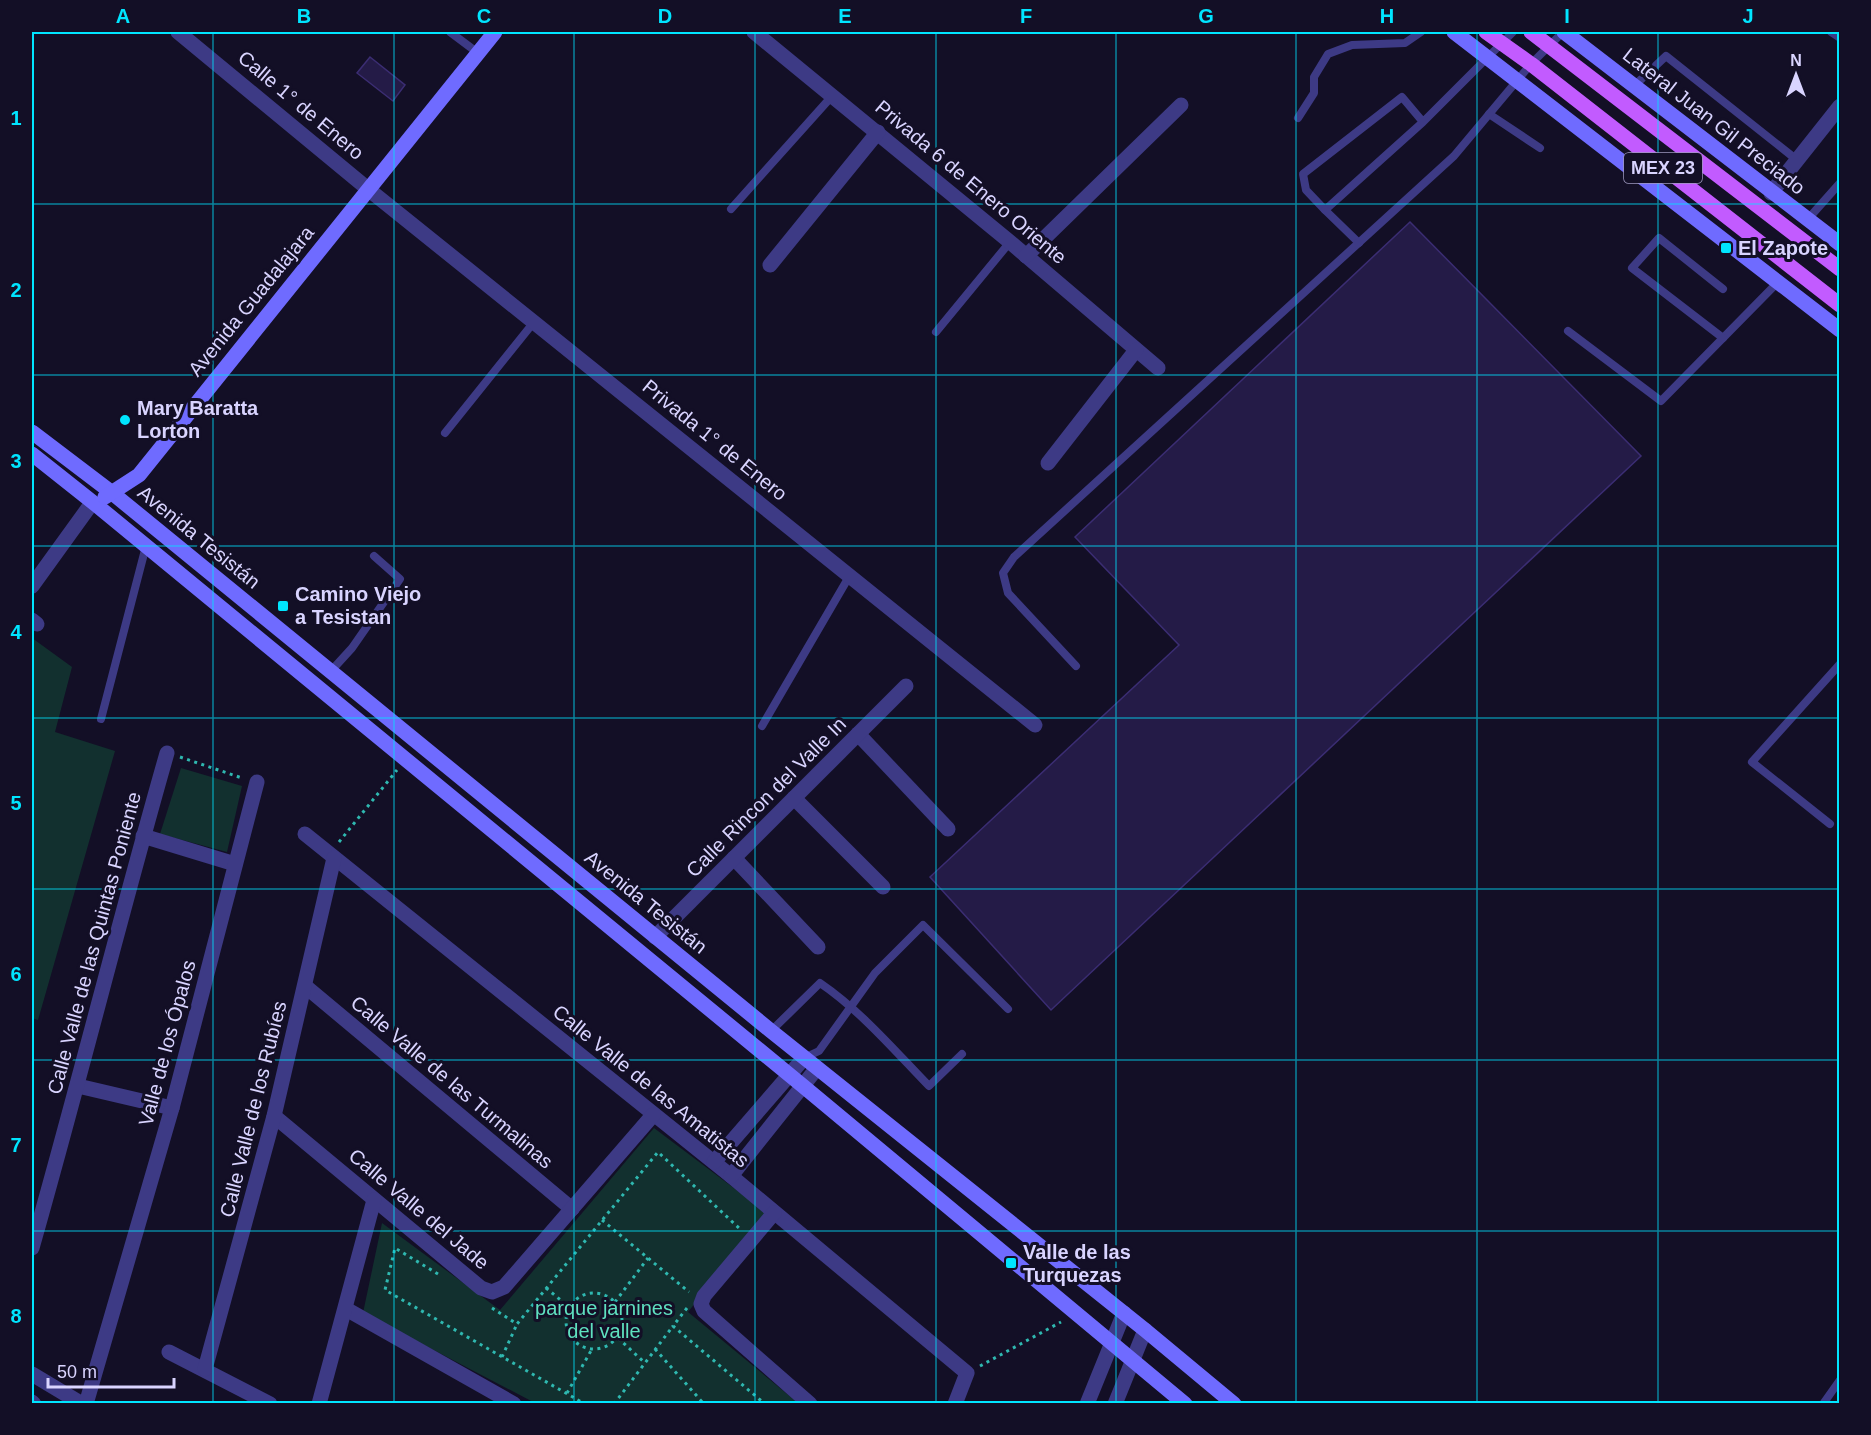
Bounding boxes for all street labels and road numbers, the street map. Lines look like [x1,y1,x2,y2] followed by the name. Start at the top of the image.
[1619,43,1809,199] street label: Lateral Juan Gil Preciado
[234,46,368,164] street label: Calle 1° de Enero
[871,96,1071,268] street label: Privada 6 de Enero Oriente
[1624,153,1702,183] road number: MEX 23
[184,221,319,380] street label: Avenida Guadalajara
[638,375,792,505] street label: Privada 1° de Enero
[134,481,264,593] street label: Avenida Tesistán
[682,713,850,881] street label: Calle Rincon del Valle In
[43,789,145,1097] street label: Calle Valle de las Quintas Poniente
[581,846,711,958] street label: Avenida Tesistán
[134,958,200,1128] street label: Valle de los Ópalos
[347,991,557,1173] street label: Calle Valle de las Turmalinas
[215,999,291,1219] street label: Calle Valle de los Rubíes
[549,1000,753,1172] street label: Calle Valle de las Amatistas
[345,1144,493,1274] street label: Calle Valle del Jade

